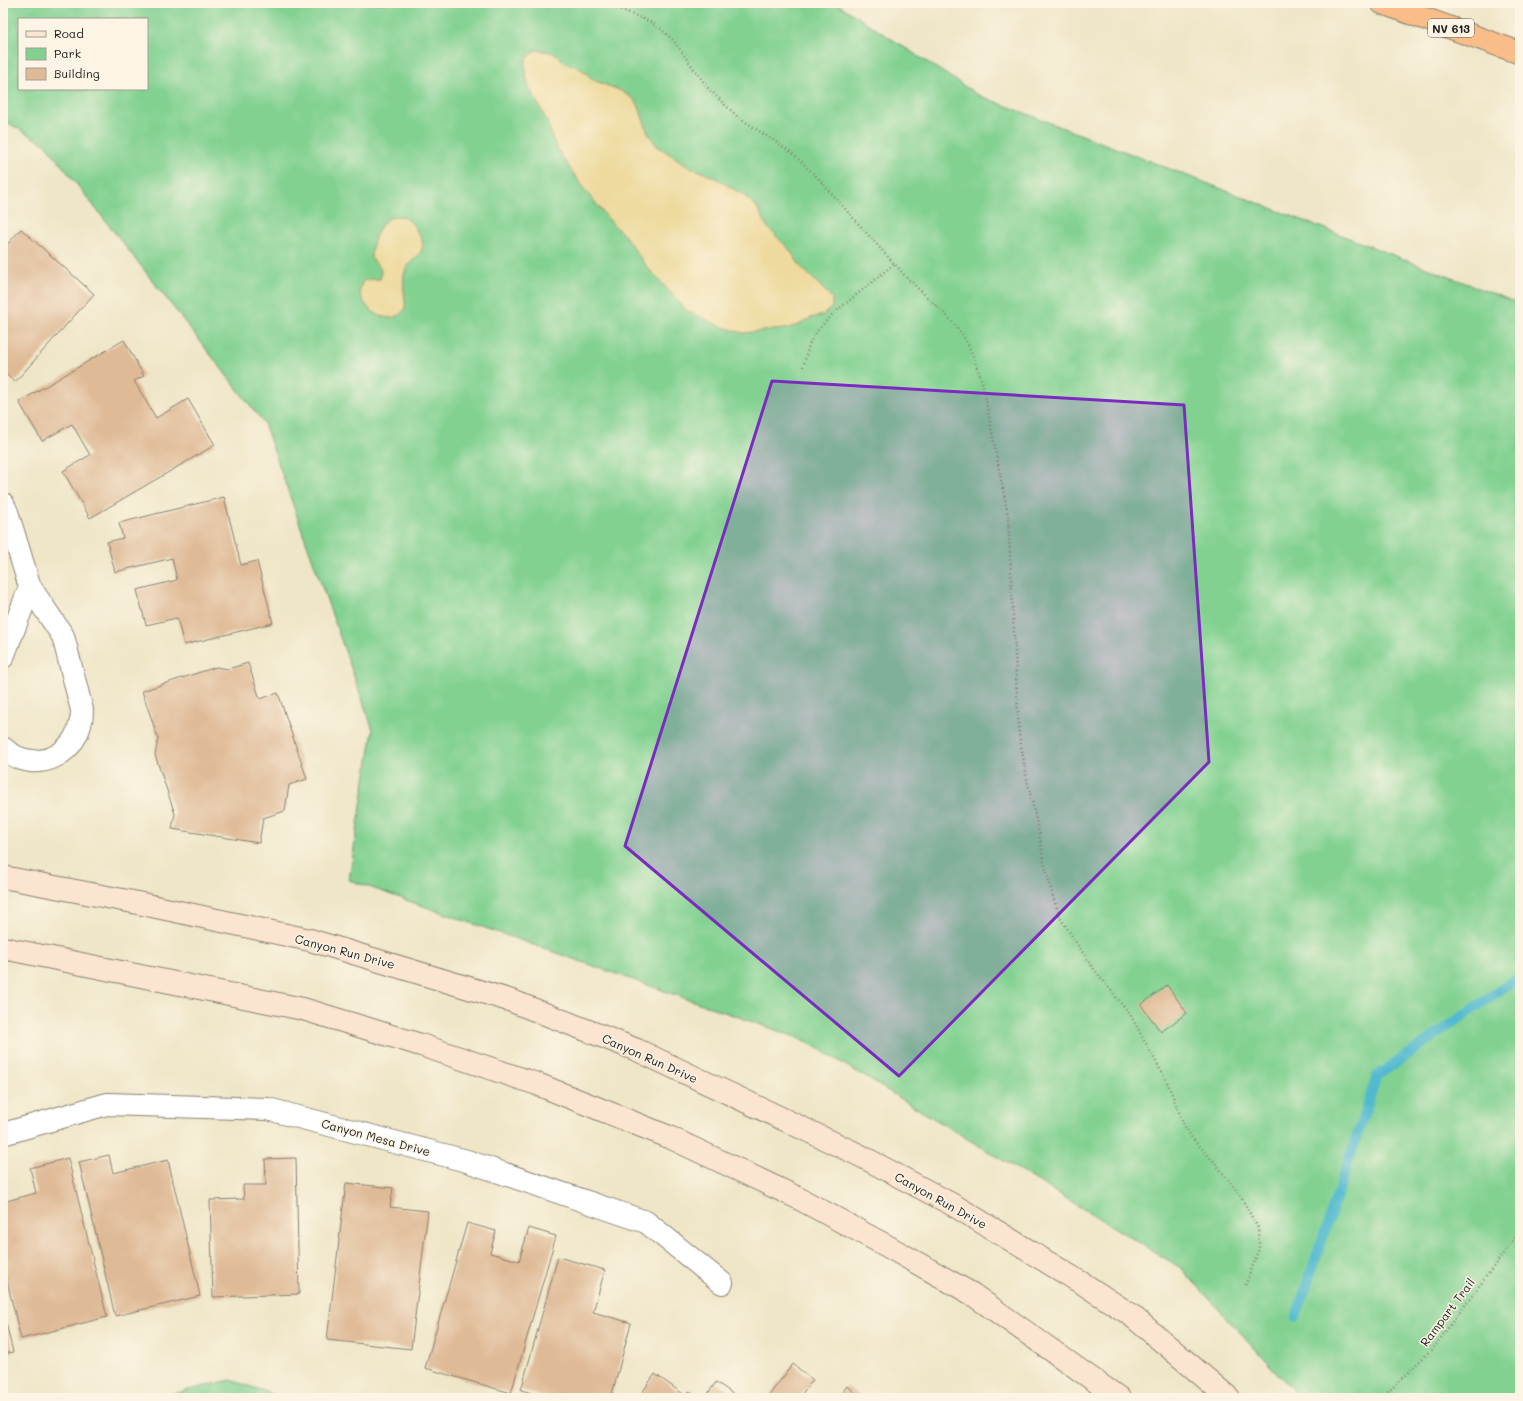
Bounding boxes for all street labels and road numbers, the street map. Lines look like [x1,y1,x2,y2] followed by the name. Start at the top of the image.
[1428,19,1474,37] road number: NV 613
[293,930,397,972] street label: Canyon Run Drive
[600,1030,700,1086] street label: Canyon Run Drive
[320,1115,432,1159] street label: Canyon Mesa Drive
[892,1168,990,1232] street label: Canyon Run Drive
[1416,1275,1478,1349] street label: Rampart Trail

